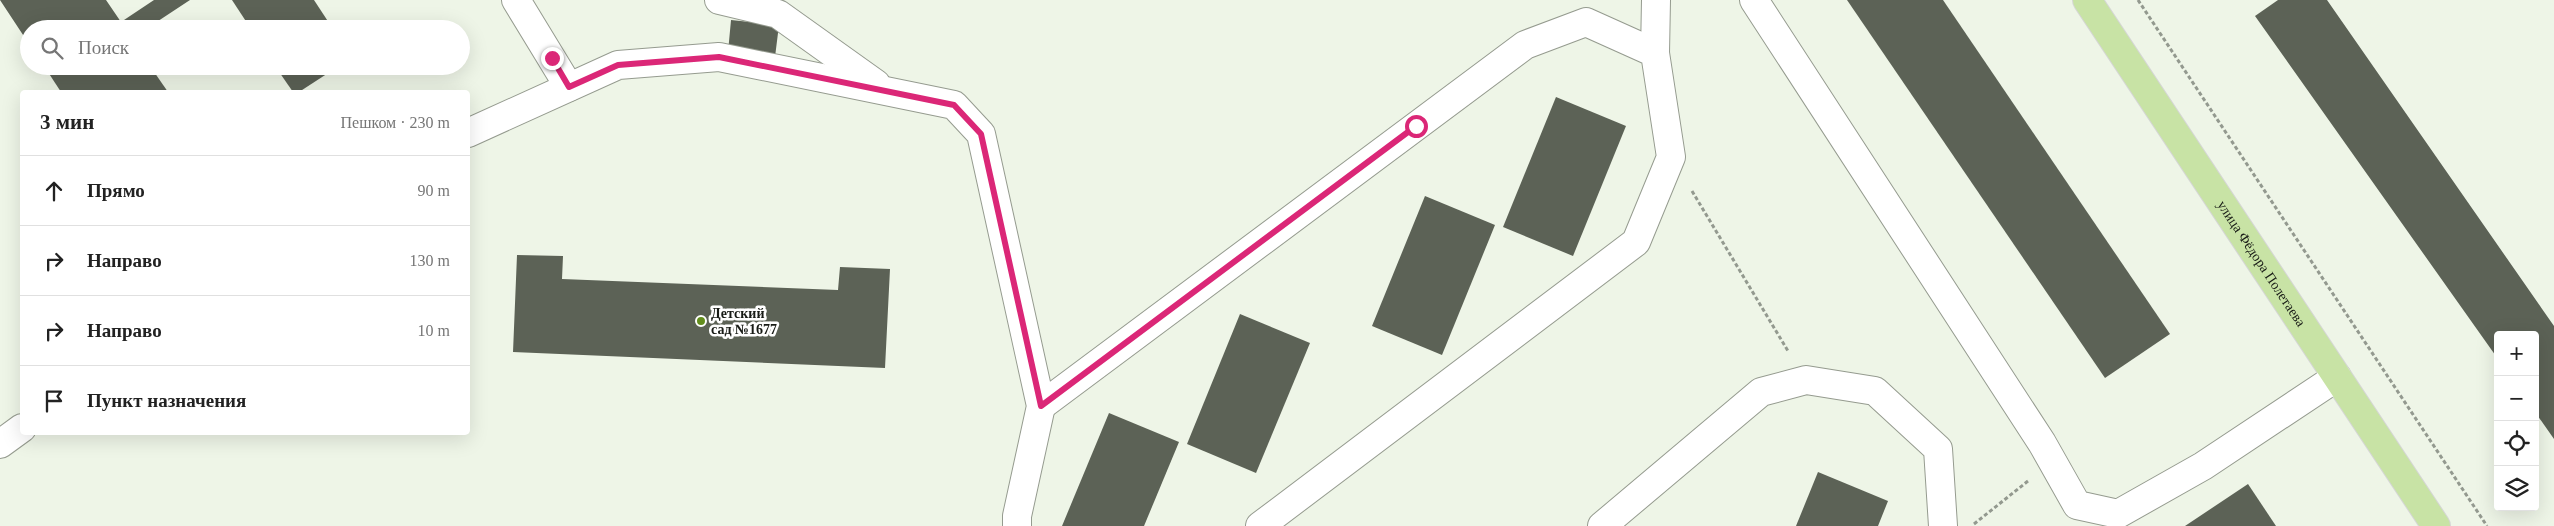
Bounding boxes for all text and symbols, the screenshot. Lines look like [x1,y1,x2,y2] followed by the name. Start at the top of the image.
[20,20,470,75] search box
[38,34,66,62] icon: search
[78,37,129,58] text: Поиск
[541,47,564,70] route end
[40,110,94,134] text: 3 мин
[340,114,450,131] text: Пешком · 230 m
[1405,115,1428,138] route start
[40,177,68,205] icon: ahead
[87,180,145,201] text: Прямо
[418,182,450,199] text: 90 m
[2215,198,2309,330] street label: улица Фёдора Полетаева
[40,247,68,275] icon: right
[87,250,162,271] text: Направо
[410,252,450,269] text: 130 m
[711,306,777,337] place label: Детский сад №1677
[695,315,707,327] marker: Детский сад №1677
[40,317,68,345] icon: right
[87,320,162,341] text: Направо
[418,322,450,339] text: 10 m
[2494,331,2539,511] map controls
[2494,331,2539,376] button: +
[2494,376,2539,421] button: −
[40,387,68,415] icon: arrive
[87,390,246,411] text: Пункт назначения
[2494,421,2539,466] button: locate
[2494,466,2539,511] button: layers

